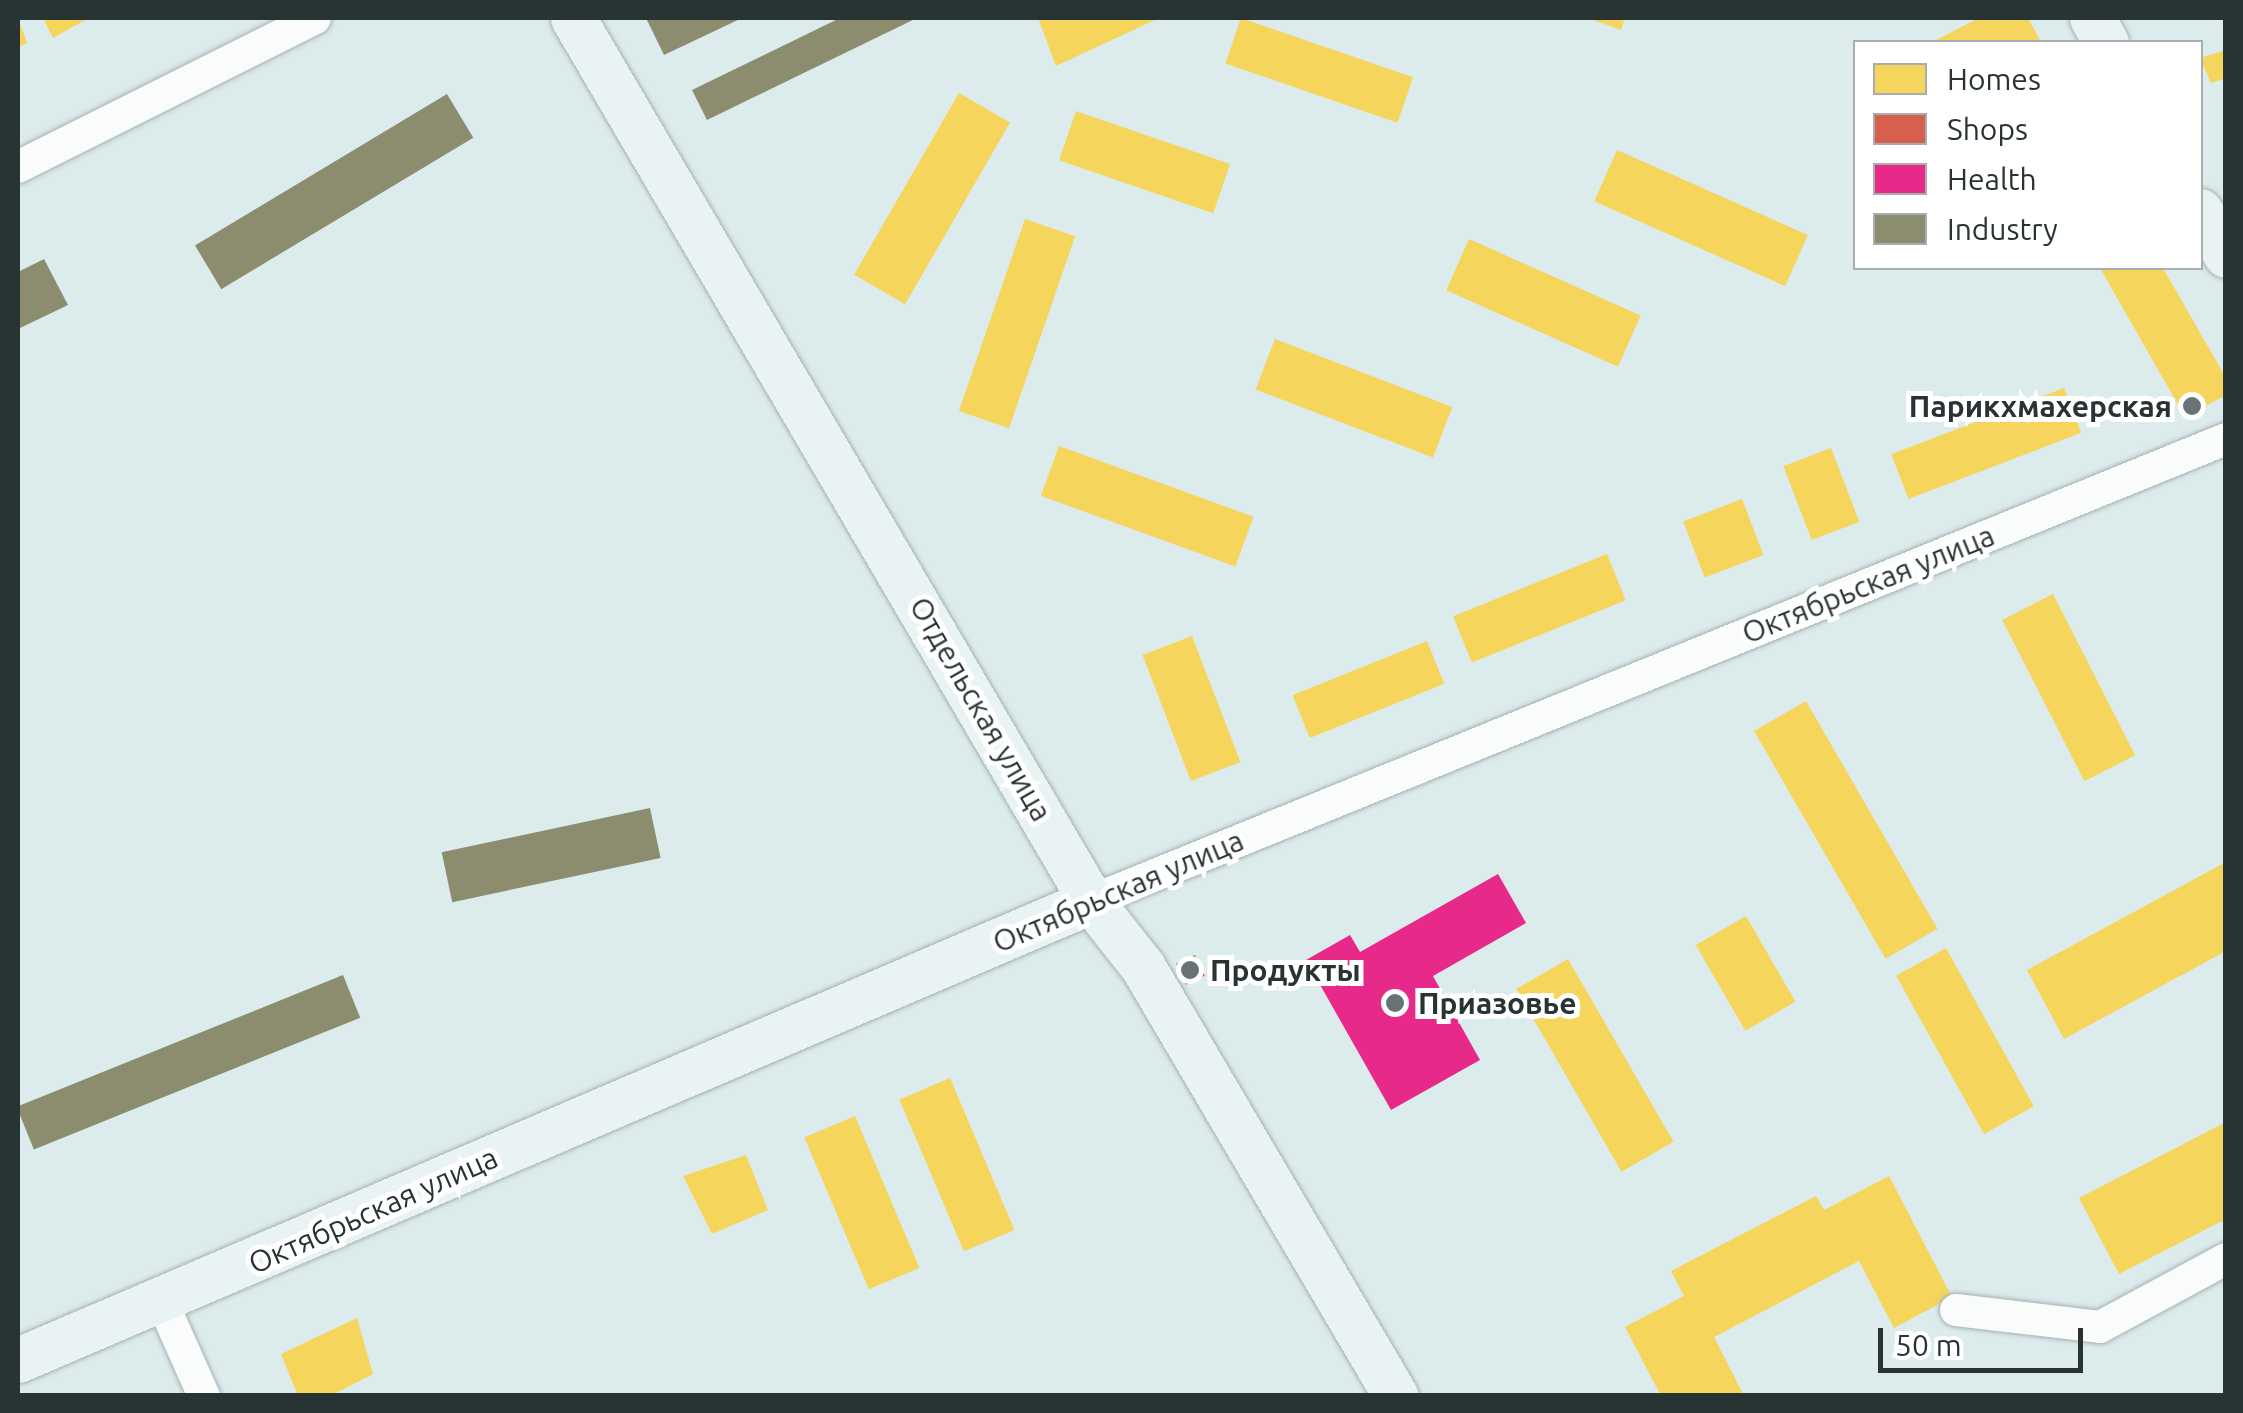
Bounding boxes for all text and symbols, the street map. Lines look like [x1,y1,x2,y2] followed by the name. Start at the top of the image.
[1853,40,2203,270] legend
[1947,62,2041,96] text: Homes
[1947,112,2028,146] text: Shops
[1947,162,2037,196] text: Health
[1947,212,2058,246] text: Industry
[1909,388,2172,424] place label: Парикхмахерская
[2181,395,2203,417] marker: Парикхмахерская
[1737,517,1999,651] street label: Октябрьская улица
[902,590,1060,828] street label: Отдельская улица
[987,822,1249,960] street label: Октябрьская улица
[1210,952,1361,988] place label: Продукты
[1179,959,1201,981] marker: Продукты
[1418,985,1576,1021] place label: Приазовье
[1382,990,1408,1016] marker: Приазовье
[243,1139,503,1281] street label: Октябрьская улица
[1883,1308,2088,1370] scale bar
[1895,1328,1962,1362] text: 50 m

